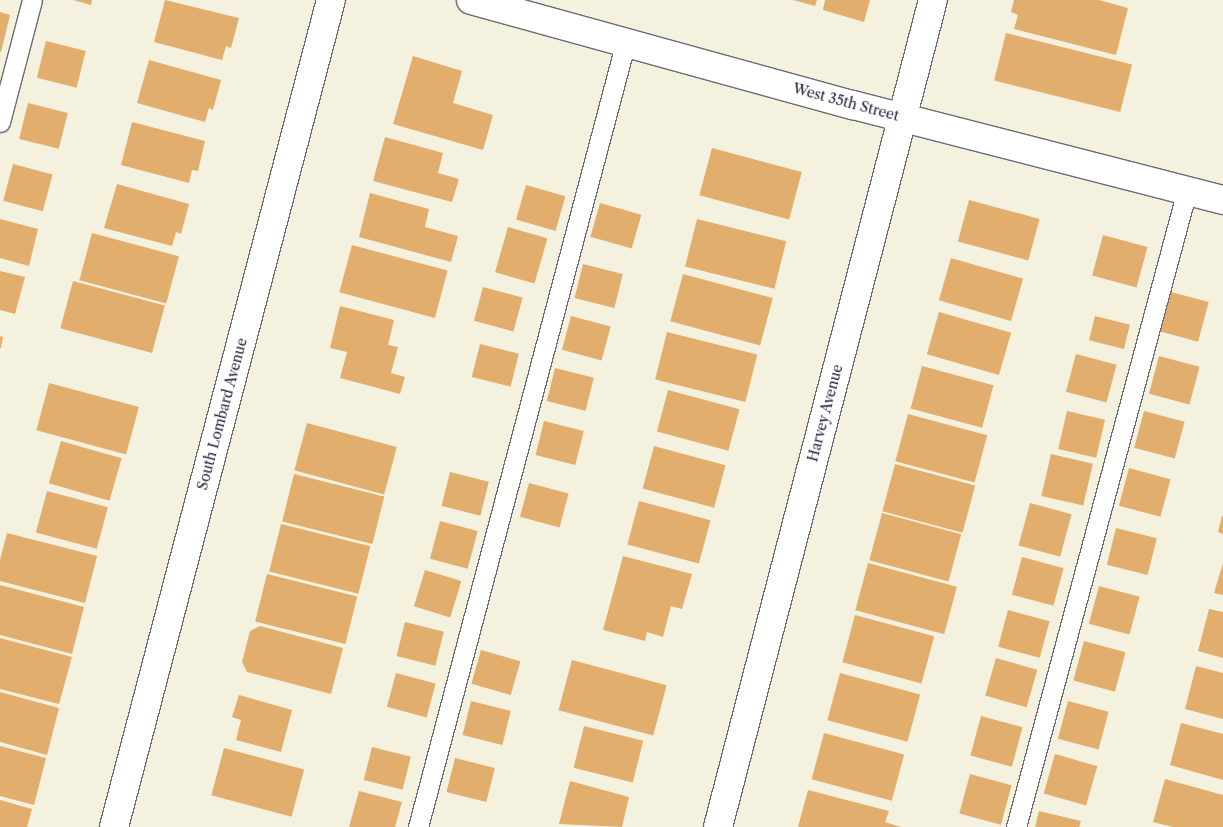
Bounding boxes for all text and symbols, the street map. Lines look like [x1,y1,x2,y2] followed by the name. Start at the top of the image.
[791,80,901,124] street label: West 35th Street
[194,336,250,492] street label: South Lombard Avenue
[804,362,846,464] street label: Harvey Avenue

